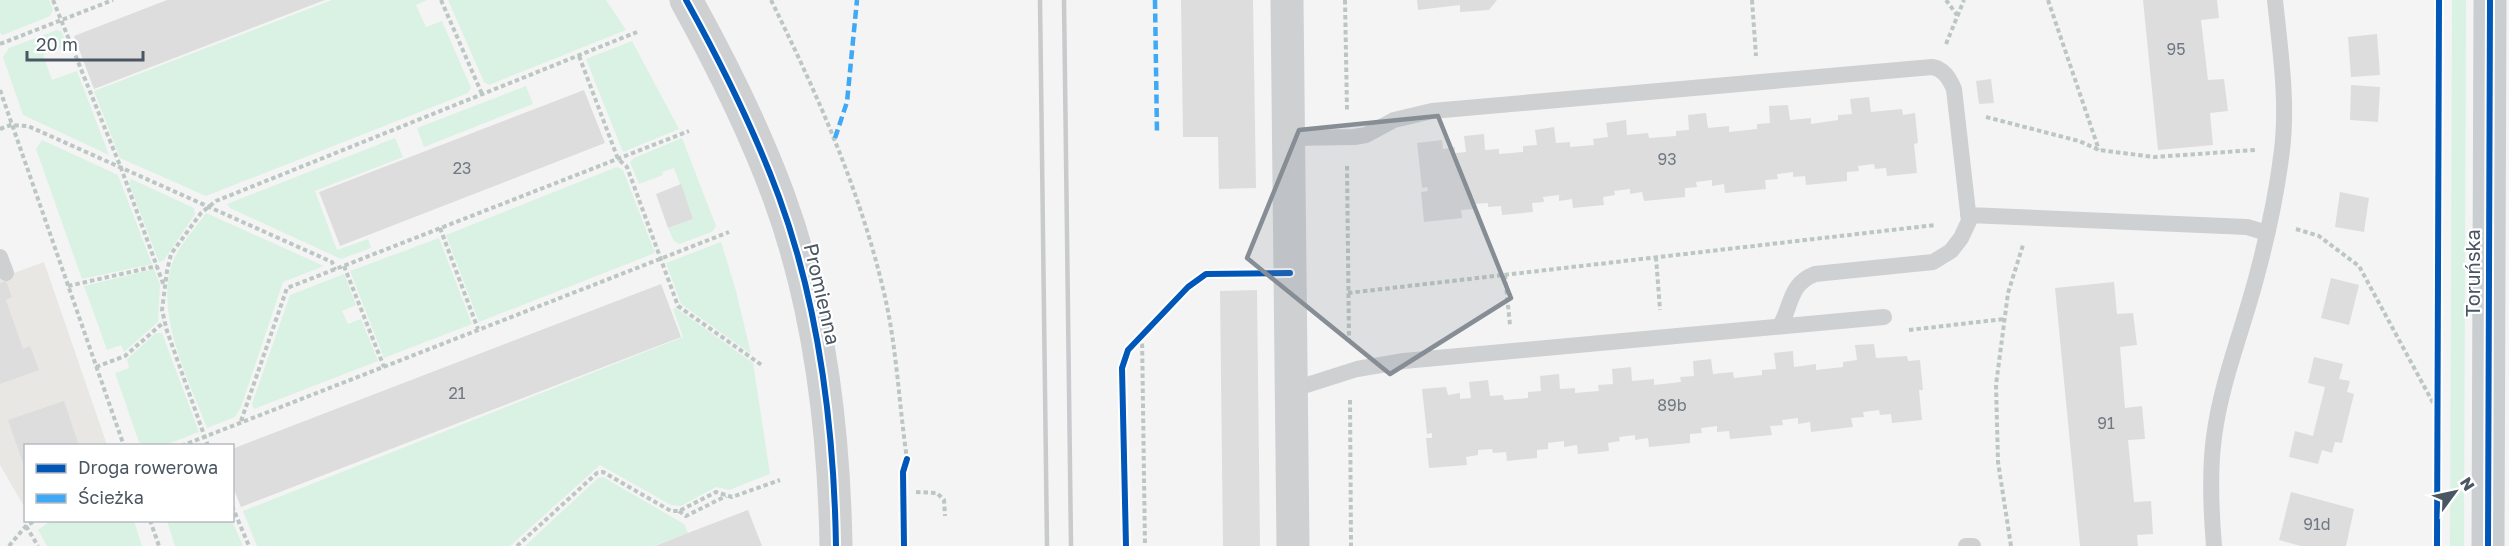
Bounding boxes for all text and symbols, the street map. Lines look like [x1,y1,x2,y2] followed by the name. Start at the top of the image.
[27,24,142,62] scale bar
[36,33,78,55] text: 20 m
[2167,39,2185,59] house number: 95
[1657,149,1677,169] house number: 93
[453,158,471,178] house number: 23
[2460,229,2484,317] street label: Toruńska
[800,241,846,347] street label: Promienna
[448,383,466,403] house number: 21
[1657,395,1687,415] house number: 89b
[2097,413,2115,433] house number: 91
[24,444,234,522] legend
[78,456,218,478] text: Droga rowerowa
[2425,462,2485,522] north arrow
[2456,473,2479,494] text: N
[78,486,144,508] text: Ścieżka
[2303,514,2331,534] house number: 91d

